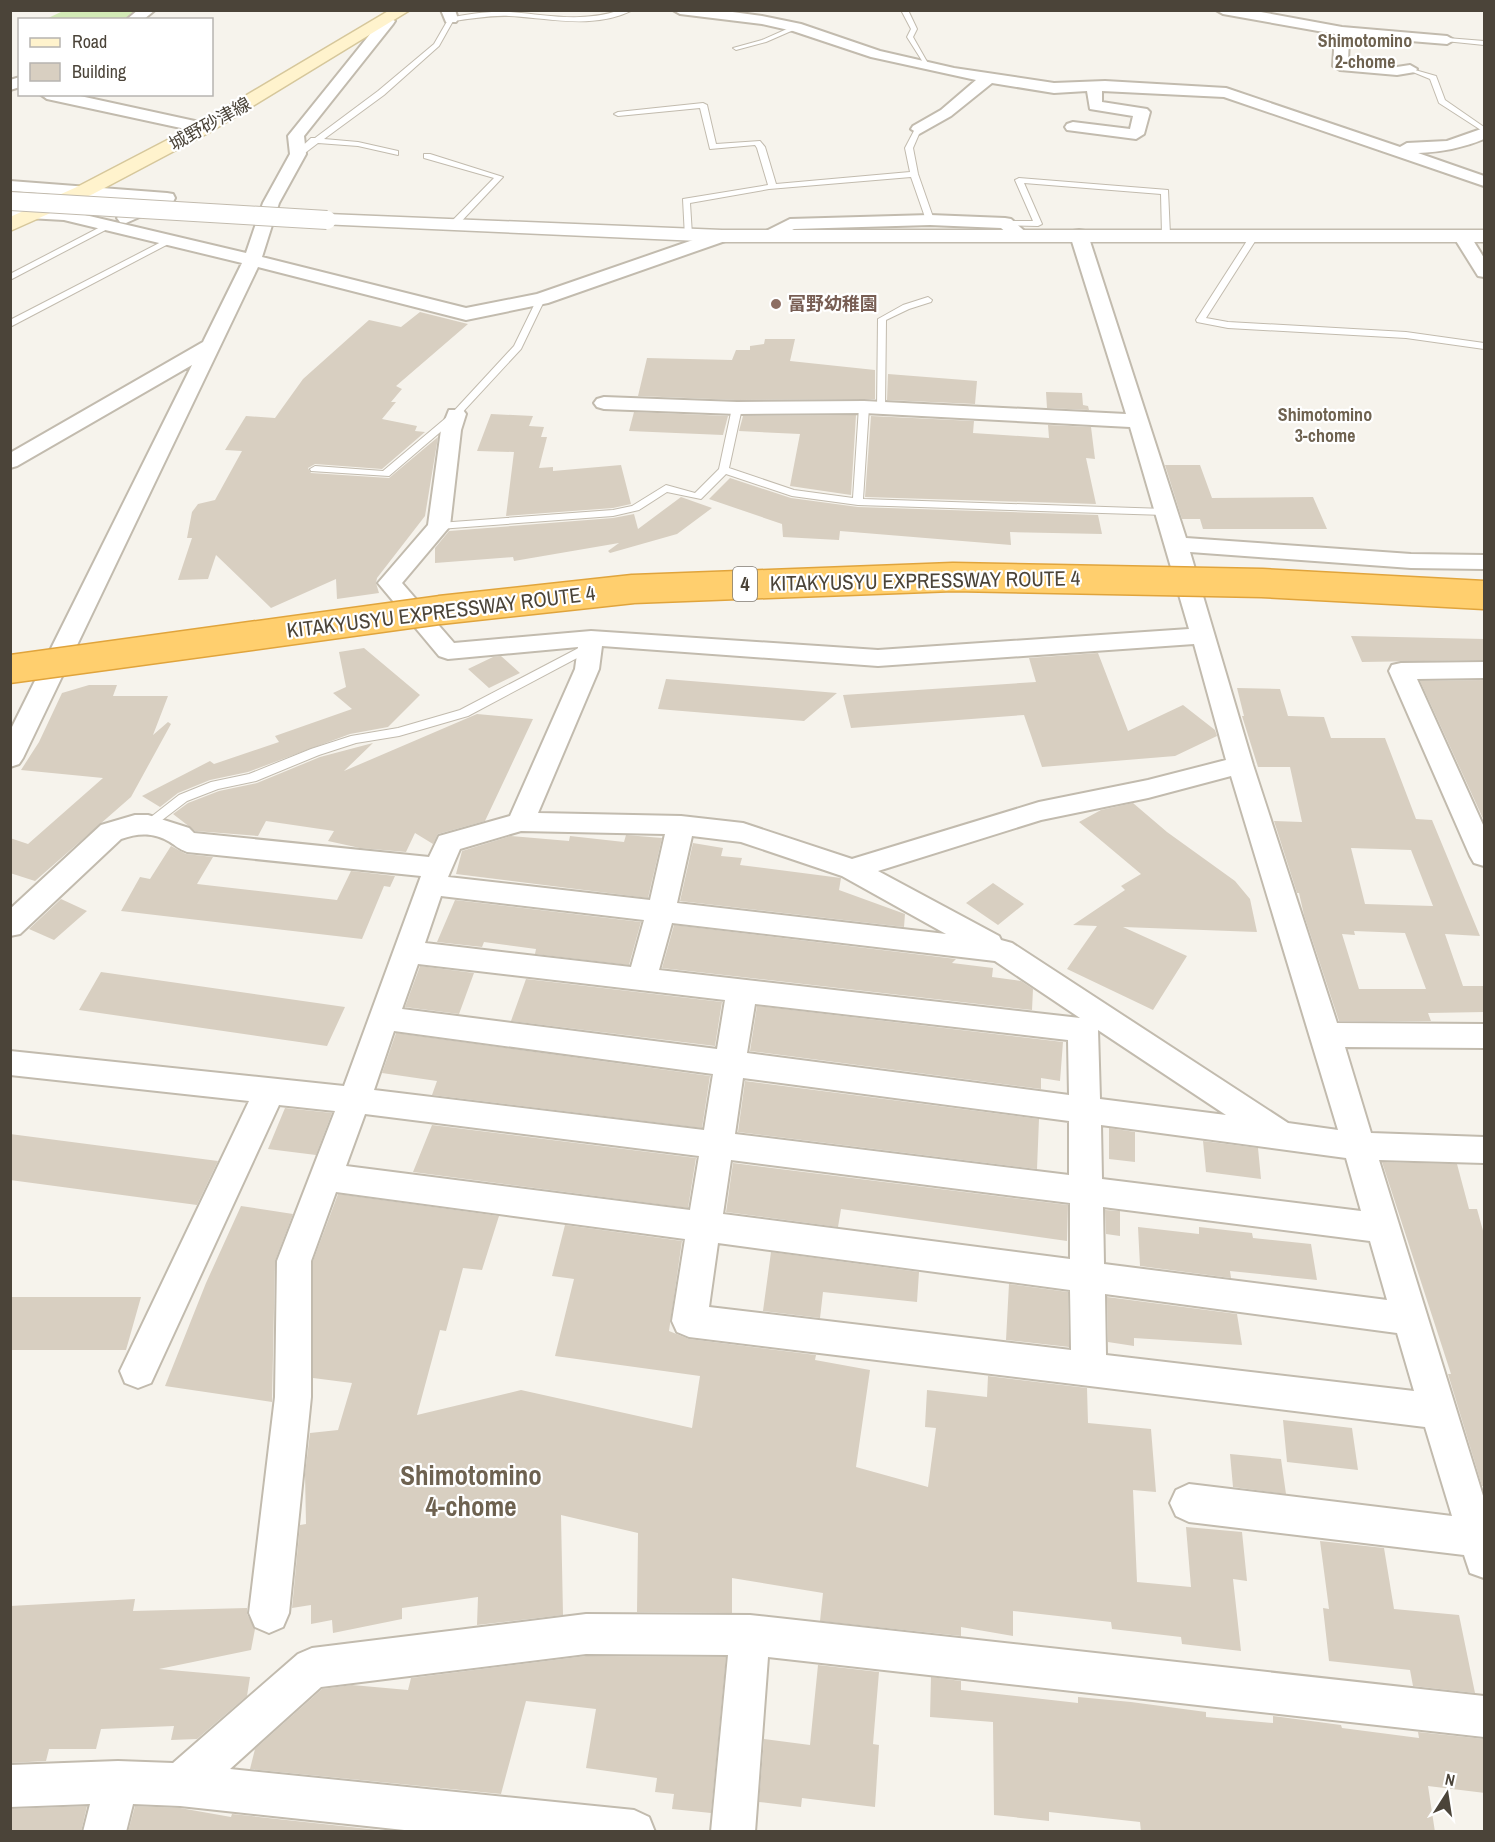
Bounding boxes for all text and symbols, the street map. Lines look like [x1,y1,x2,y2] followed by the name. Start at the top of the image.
[18,18,213,96] legend
[1318,28,1412,74] district label: Shimotomino 2-chome
[72,29,107,54] text: Road
[72,59,127,84] text: Building
[164,91,255,156] street label: 城野砂津線
[788,291,878,316] place label: 富野幼稚園
[769,297,783,311] marker: 富野幼稚園
[1278,402,1372,448] district label: Shimotomino 3-chome
[770,563,1081,598] street label: KITAKYUSYU EXPRESSWAY ROUTE 4
[733,567,757,601] road number: 4
[285,578,597,645] street label: KITAKYUSYU EXPRESSWAY ROUTE 4
[400,1457,542,1524] district label: Shimotomino 4-chome
[1417,1764,1477,1824] north arrow
[1443,1768,1457,1791] text: N

